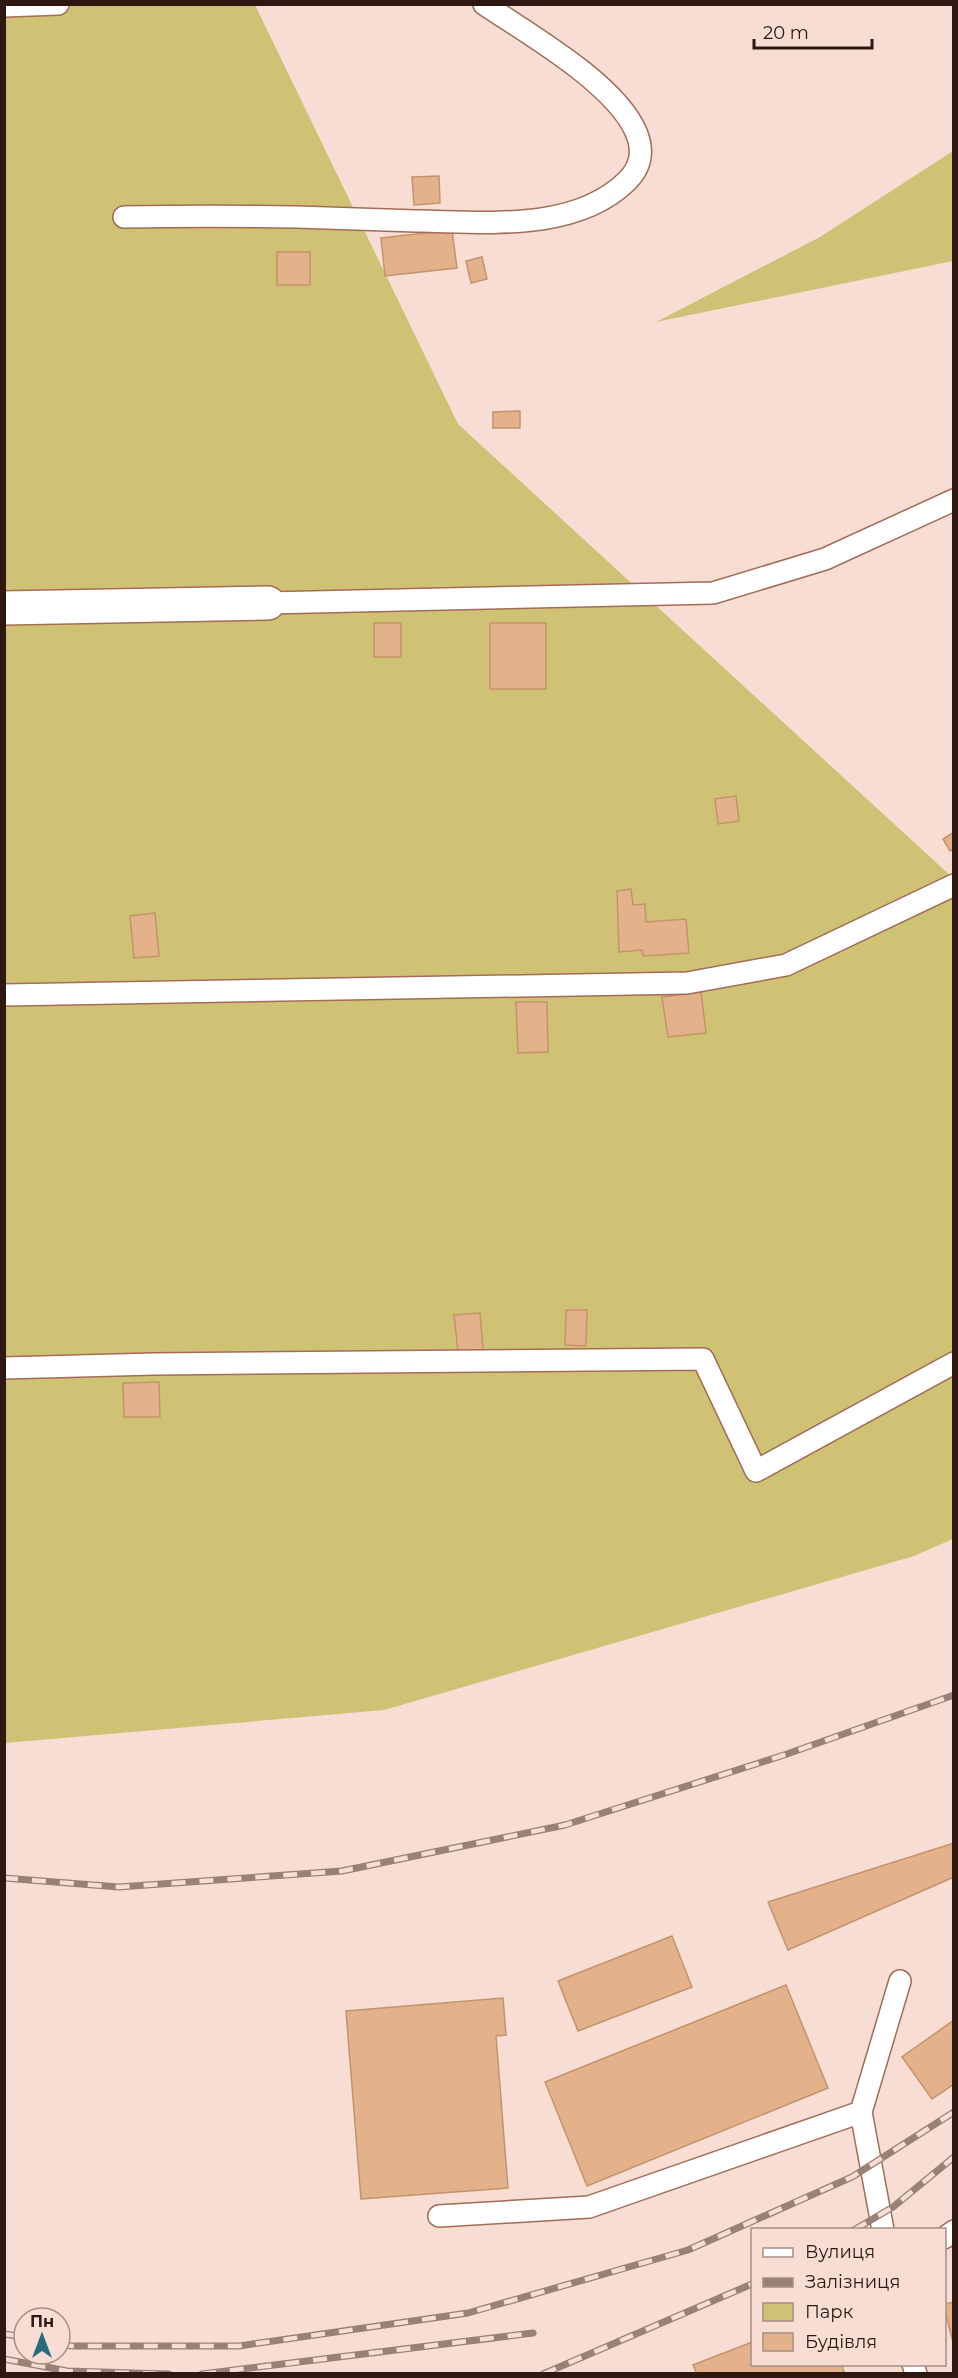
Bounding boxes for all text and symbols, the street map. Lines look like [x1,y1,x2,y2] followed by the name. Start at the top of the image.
[754,12,872,50] scale bar
[763,22,809,44] text: 20 m
[751,2228,946,2366] legend
[805,2241,875,2263] text: Вулиця
[805,2271,900,2293] text: Залізниця
[805,2301,854,2323] text: Парк
[12,2306,72,2366] north arrow
[30,2312,54,2331] text: Пн
[805,2331,877,2353] text: Будівля

